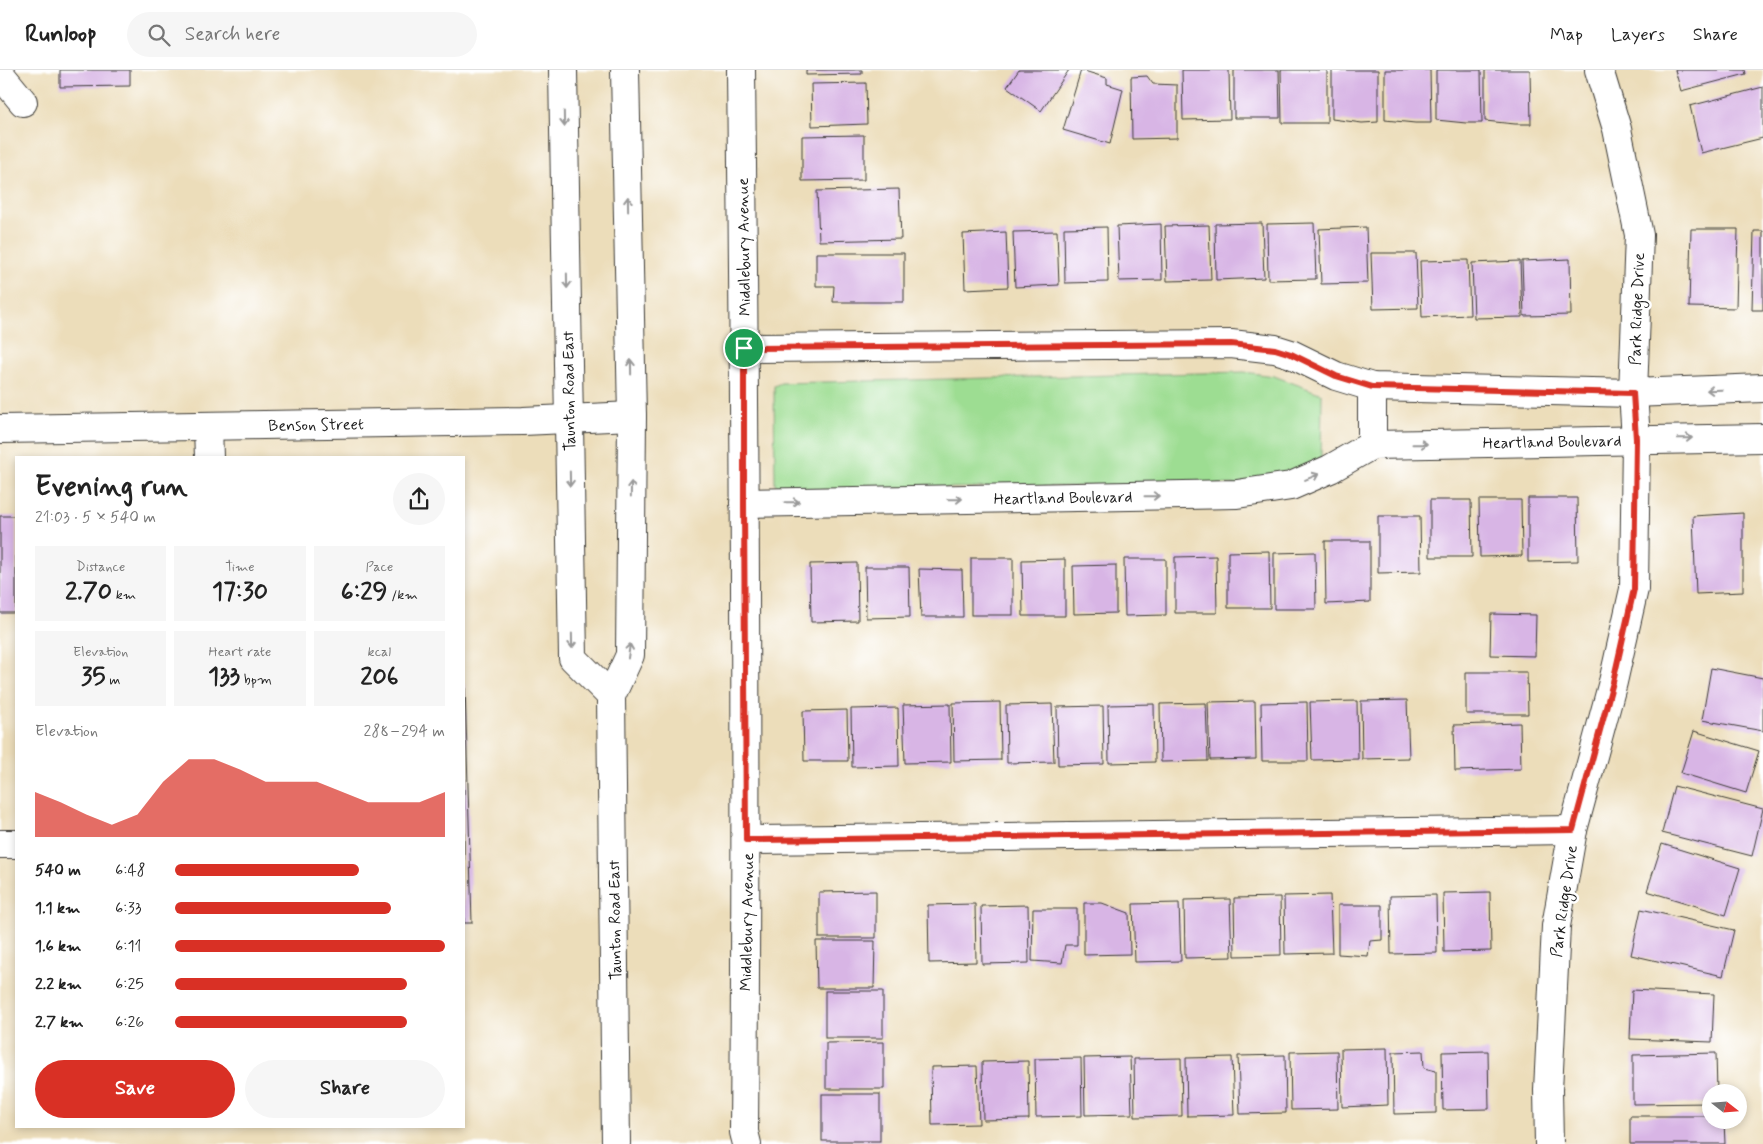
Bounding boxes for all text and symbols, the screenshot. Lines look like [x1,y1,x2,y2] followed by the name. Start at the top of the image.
[127,12,477,57] search box
[25,19,97,50] text: Runloop
[145,21,173,49] icon: search
[185,22,280,47] text: Search here
[1550,23,1583,47] text: Map
[1611,23,1665,47] text: Layers
[1693,23,1738,47] text: Share
[559,110,569,126] one-way arrow
[733,177,756,316] street label: Middlebury Avenue
[623,197,633,213] one-way arrow
[1625,252,1651,366] street label: Park Ridge Drive
[562,273,571,289] one-way arrow
[723,327,765,369] pin
[558,331,581,451] street label: Taunton Road East
[730,334,758,362] icon: arrive
[626,359,636,376] one-way arrow
[1707,385,1723,395] one-way arrow
[268,414,364,437] street label: Benson Street
[1483,431,1622,454] street label: Heartland Boulevard
[1677,434,1693,443] one-way arrow
[1412,439,1428,448] one-way arrow
[35,469,188,506] text: Evening run
[565,470,575,486] one-way arrow
[1304,471,1319,481] one-way arrow
[393,473,445,525] button: share
[627,481,636,497] one-way arrow
[994,487,1133,510] street label: Heartland Boulevard
[1144,491,1160,501] one-way arrow
[946,494,963,504] one-way arrow
[784,497,800,507] one-way arrow
[35,507,156,528] text: 21:03 · 5 × 540 m
[76,558,125,576] text: Distance
[225,558,255,576] text: Time
[365,558,393,576] text: Pace
[65,576,112,609] text: 2.70
[212,576,268,609] text: 17:30
[341,576,387,609] text: 6:29
[112,586,136,604] text: km
[387,586,418,604] text: /km
[568,633,577,649] one-way arrow
[73,643,128,661] text: Elevation
[209,643,271,661] text: Heart rate
[368,643,391,661] text: kcal
[624,644,634,660] one-way arrow
[81,661,106,694] text: 35
[208,661,240,694] text: 133
[360,661,398,694] text: 206
[106,671,120,689] text: m
[240,671,272,689] text: bpm
[35,721,98,742] text: Elevation
[364,721,445,742] text: 288–294 m
[1546,844,1584,959] street label: Park Ridge Drive
[736,853,759,991] street label: Middlebury Avenue
[35,860,81,881] text: 540 m
[115,860,146,881] text: 6:48
[604,860,627,980] street label: Taunton Road East
[35,898,80,919] text: 1.1 km
[115,898,141,919] text: 6:33
[35,936,81,957] text: 1.6 km
[115,936,142,957] text: 6:11
[35,974,82,995] text: 2.2 km
[115,974,144,995] text: 6:25
[35,1012,84,1033] text: 2.7 km
[115,1012,144,1033] text: 6:26
[35,1060,235,1118] button: Save
[245,1060,445,1118] button: Share
[1702,1084,1748,1129] north arrow
[1702,1084,1747,1129] map controls

